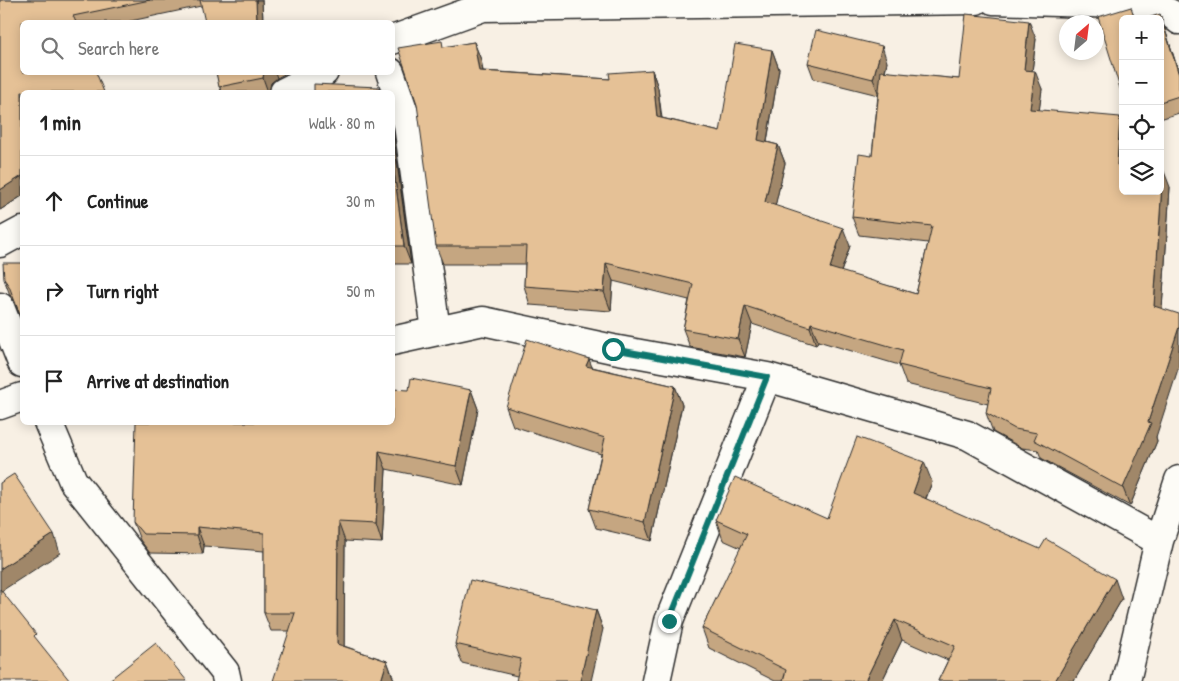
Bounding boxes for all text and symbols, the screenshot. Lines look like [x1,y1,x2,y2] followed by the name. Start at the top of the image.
[1059,15,1104,60] north arrow
[1119,15,1164,195] map controls
[1119,15,1164,60] button: +
[20,20,395,75] search box
[38,34,66,62] icon: search
[78,35,159,61] text: Search here
[1119,60,1164,105] button: −
[1119,105,1164,150] button: locate
[40,108,81,137] text: 1 min
[309,112,375,134] text: Walk · 80 m
[1119,150,1164,195] button: layers
[40,187,68,215] icon: ahead
[87,188,148,214] text: Continue
[346,190,375,212] text: 30 m
[40,277,68,305] icon: right
[87,278,158,304] text: Turn right
[347,280,375,302] text: 50 m
[602,338,625,361] route start
[40,367,68,395] icon: arrive
[87,368,229,394] text: Arrive at destination
[658,610,681,633] route end

